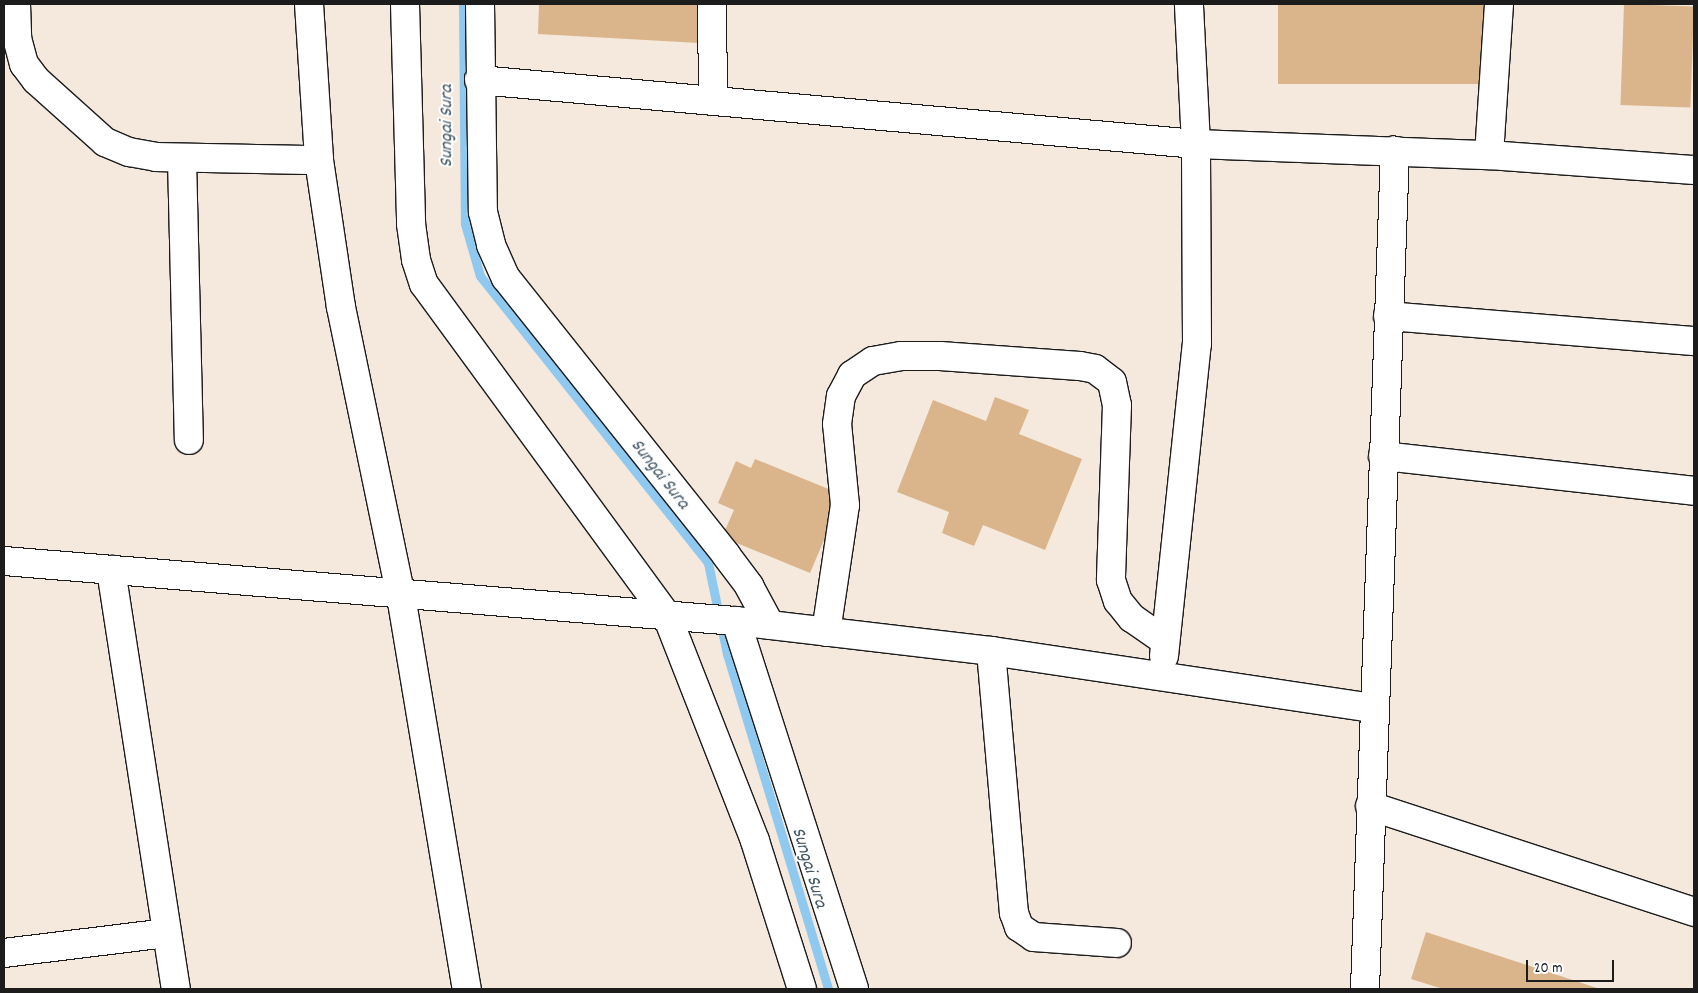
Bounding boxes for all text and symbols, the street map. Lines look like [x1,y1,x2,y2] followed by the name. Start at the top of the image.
[437,85,459,167] water label: Sungai Sura
[624,435,694,515] water label: Sungai Sura
[785,825,831,911] water label: Sungai Sura
[1528,950,1616,982] scale bar
[1534,958,1562,980] text: 20 m

